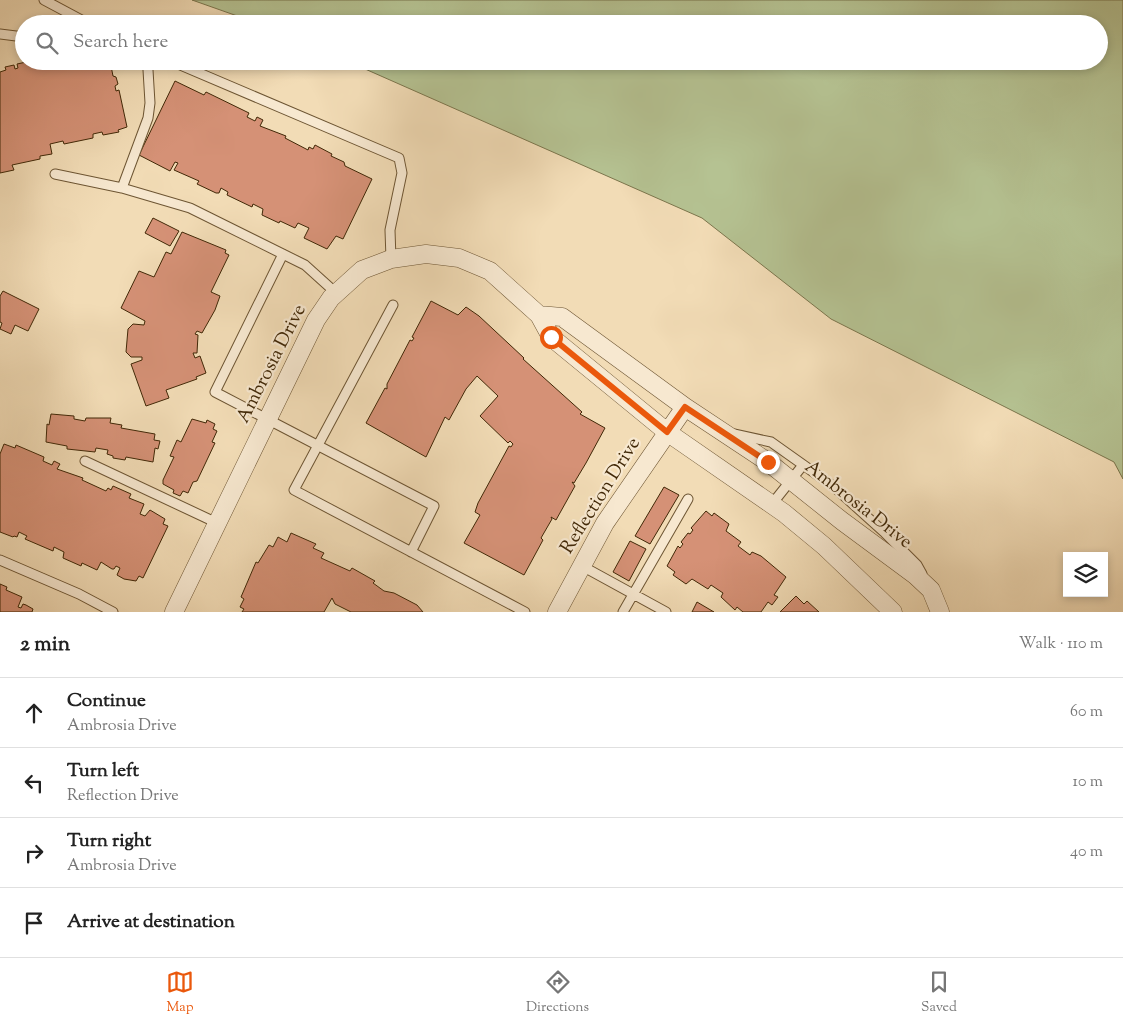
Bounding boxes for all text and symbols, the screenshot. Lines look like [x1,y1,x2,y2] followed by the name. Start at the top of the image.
[15,15,1108,70] search box
[33,29,61,57] icon: search
[73,29,168,56] text: Search here
[230,300,314,428] street label: Ambrosia Drive
[540,326,563,349] route start
[554,432,648,559] street label: Reflection Drive
[757,451,780,474] route end
[798,454,918,556] street label: Ambrosia Drive
[1063,552,1108,597] map controls
[1063,552,1108,597] button: layers
[20,630,70,660] text: 2 min
[1019,633,1103,656] text: Walk · 110 m
[67,688,146,715] text: Continue
[20,699,48,727] icon: ahead
[1070,701,1103,724] text: 60 m
[67,715,177,738] text: Ambrosia Drive
[67,758,139,785] text: Turn left
[20,769,48,797] icon: left
[1073,771,1103,794] text: 10 m
[67,785,179,808] text: Reflection Drive
[67,828,151,855] text: Turn right
[20,839,48,867] icon: right
[1070,841,1103,864] text: 40 m
[67,855,177,878] text: Ambrosia Drive
[20,909,48,937] icon: arrive
[67,909,235,936] text: Arrive at destination
[166,968,194,1018] tab: Map
[526,968,589,1018] tab: Directions
[921,968,957,1018] tab: Saved

